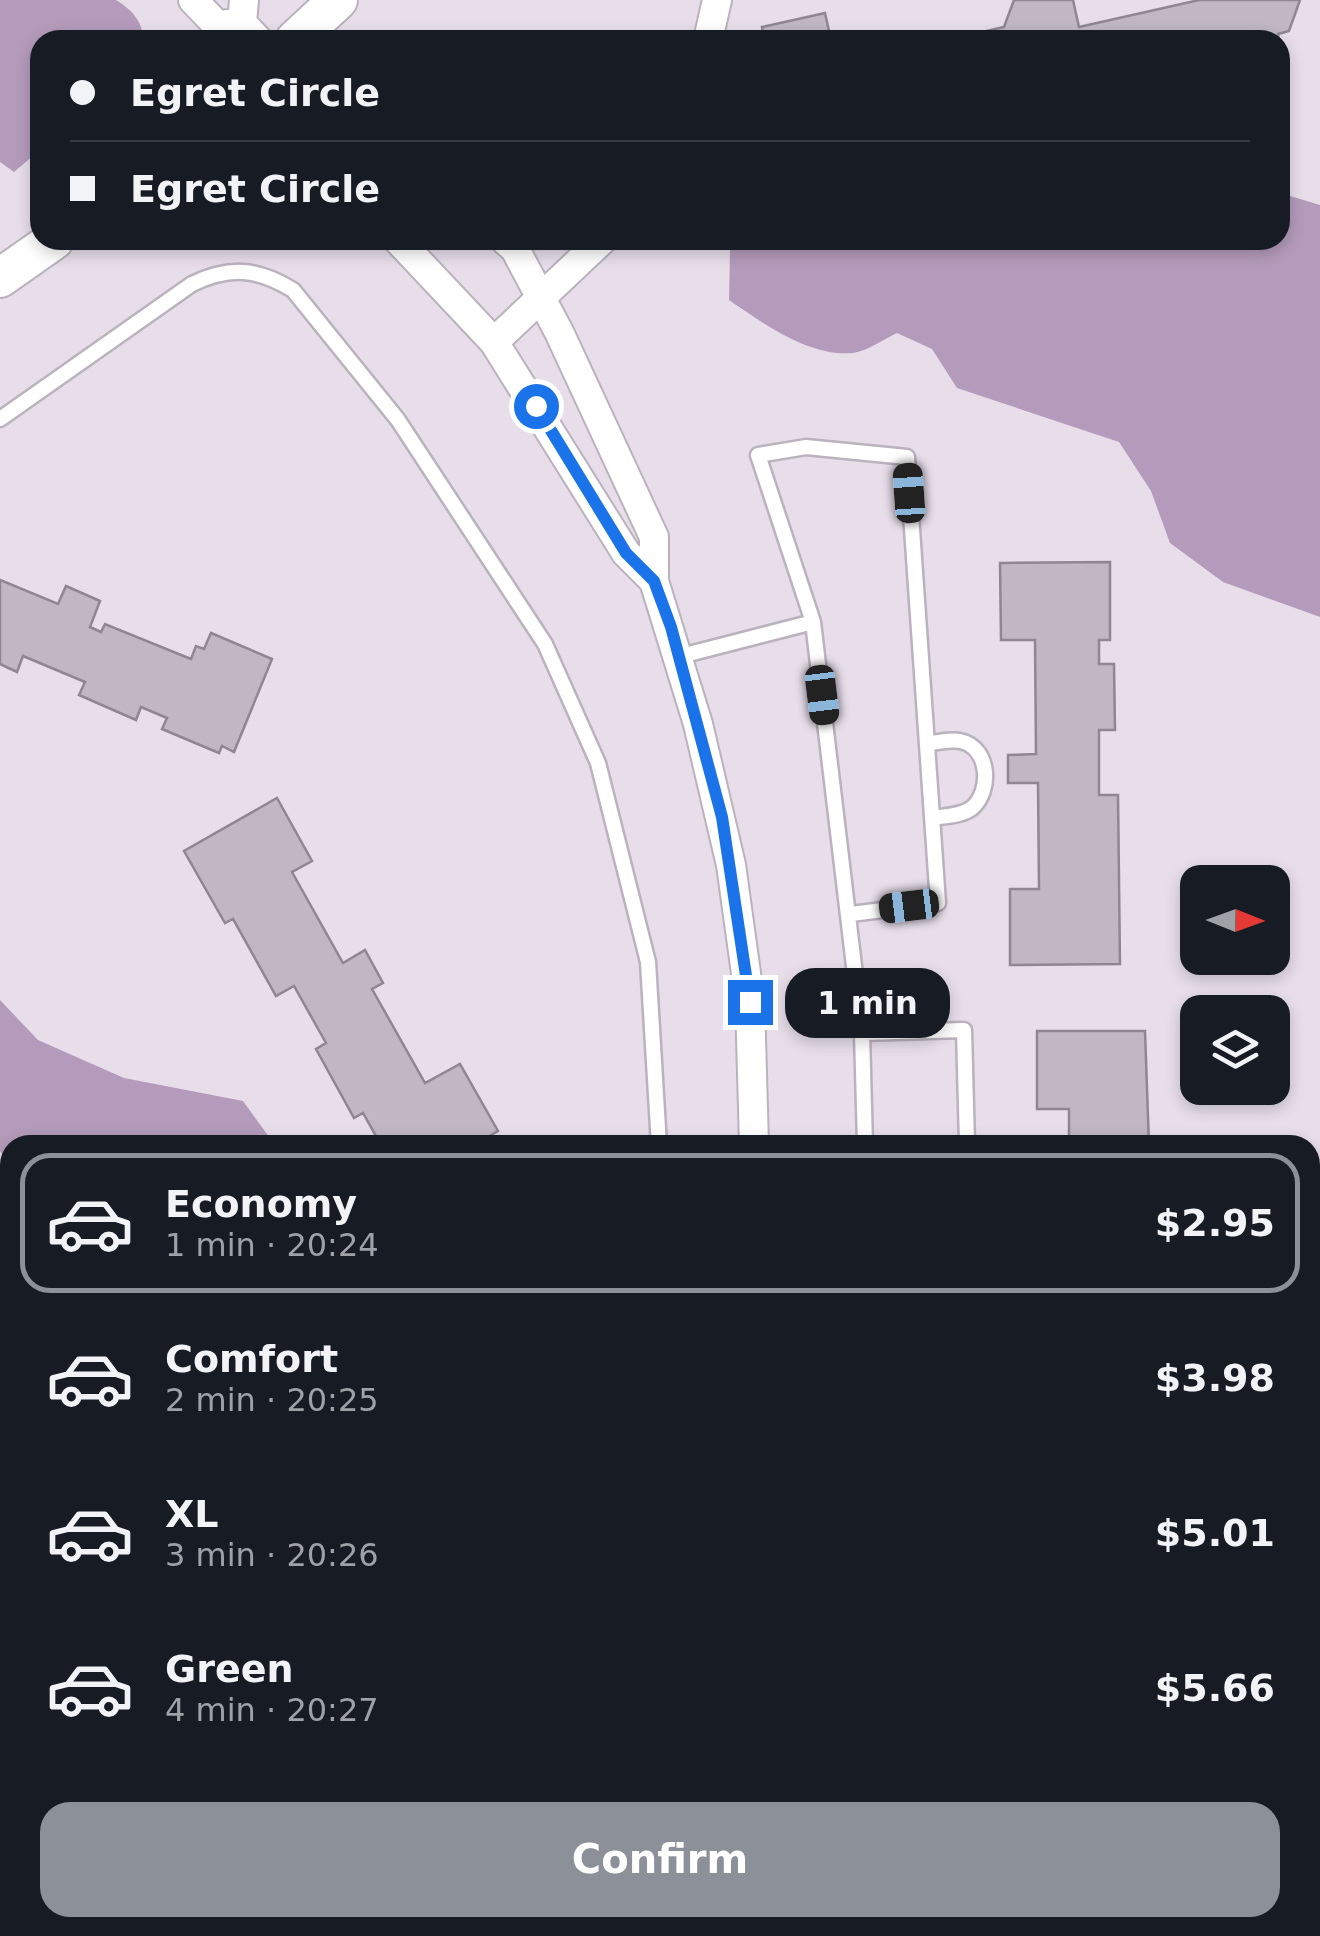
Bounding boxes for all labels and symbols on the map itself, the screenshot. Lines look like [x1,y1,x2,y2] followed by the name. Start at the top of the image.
[514,384,559,429] route start
[892,462,926,524] car
[803,663,841,727] car
[1180,865,1290,975] north arrow
[877,887,941,925] car
[785,967,950,1037] callout: 1 min
[728,980,773,1025] route end

